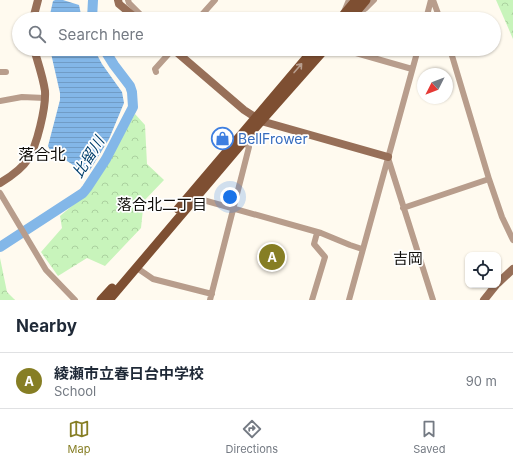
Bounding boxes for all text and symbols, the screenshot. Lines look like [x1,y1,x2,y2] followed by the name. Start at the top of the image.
[12,12,501,56] search box
[26,23,48,45] icon: search
[58,25,144,44] text: Search here
[293,63,302,73] one-way arrow
[417,68,453,104] north arrow
[210,125,236,151] shop icon: BellFrower
[238,130,308,147] place label: BellFrower
[68,131,109,181] water label: 比留川
[18,144,66,164] district label: 落合北
[220,187,240,207] your location
[117,195,207,214] district label: 落合北二丁目
[259,242,285,272] pin: A
[393,249,423,268] district label: 吉岡
[465,252,501,288] map controls
[465,252,501,288] button: locate
[16,316,77,336] text: Nearby
[54,364,204,383] text: 綾瀬市立春日台中学校
[24,373,34,389] text: A
[466,373,497,389] text: 90 m
[54,383,96,399] text: School
[68,418,90,456] tab: Map
[226,418,278,456] tab: Directions
[413,418,445,456] tab: Saved

